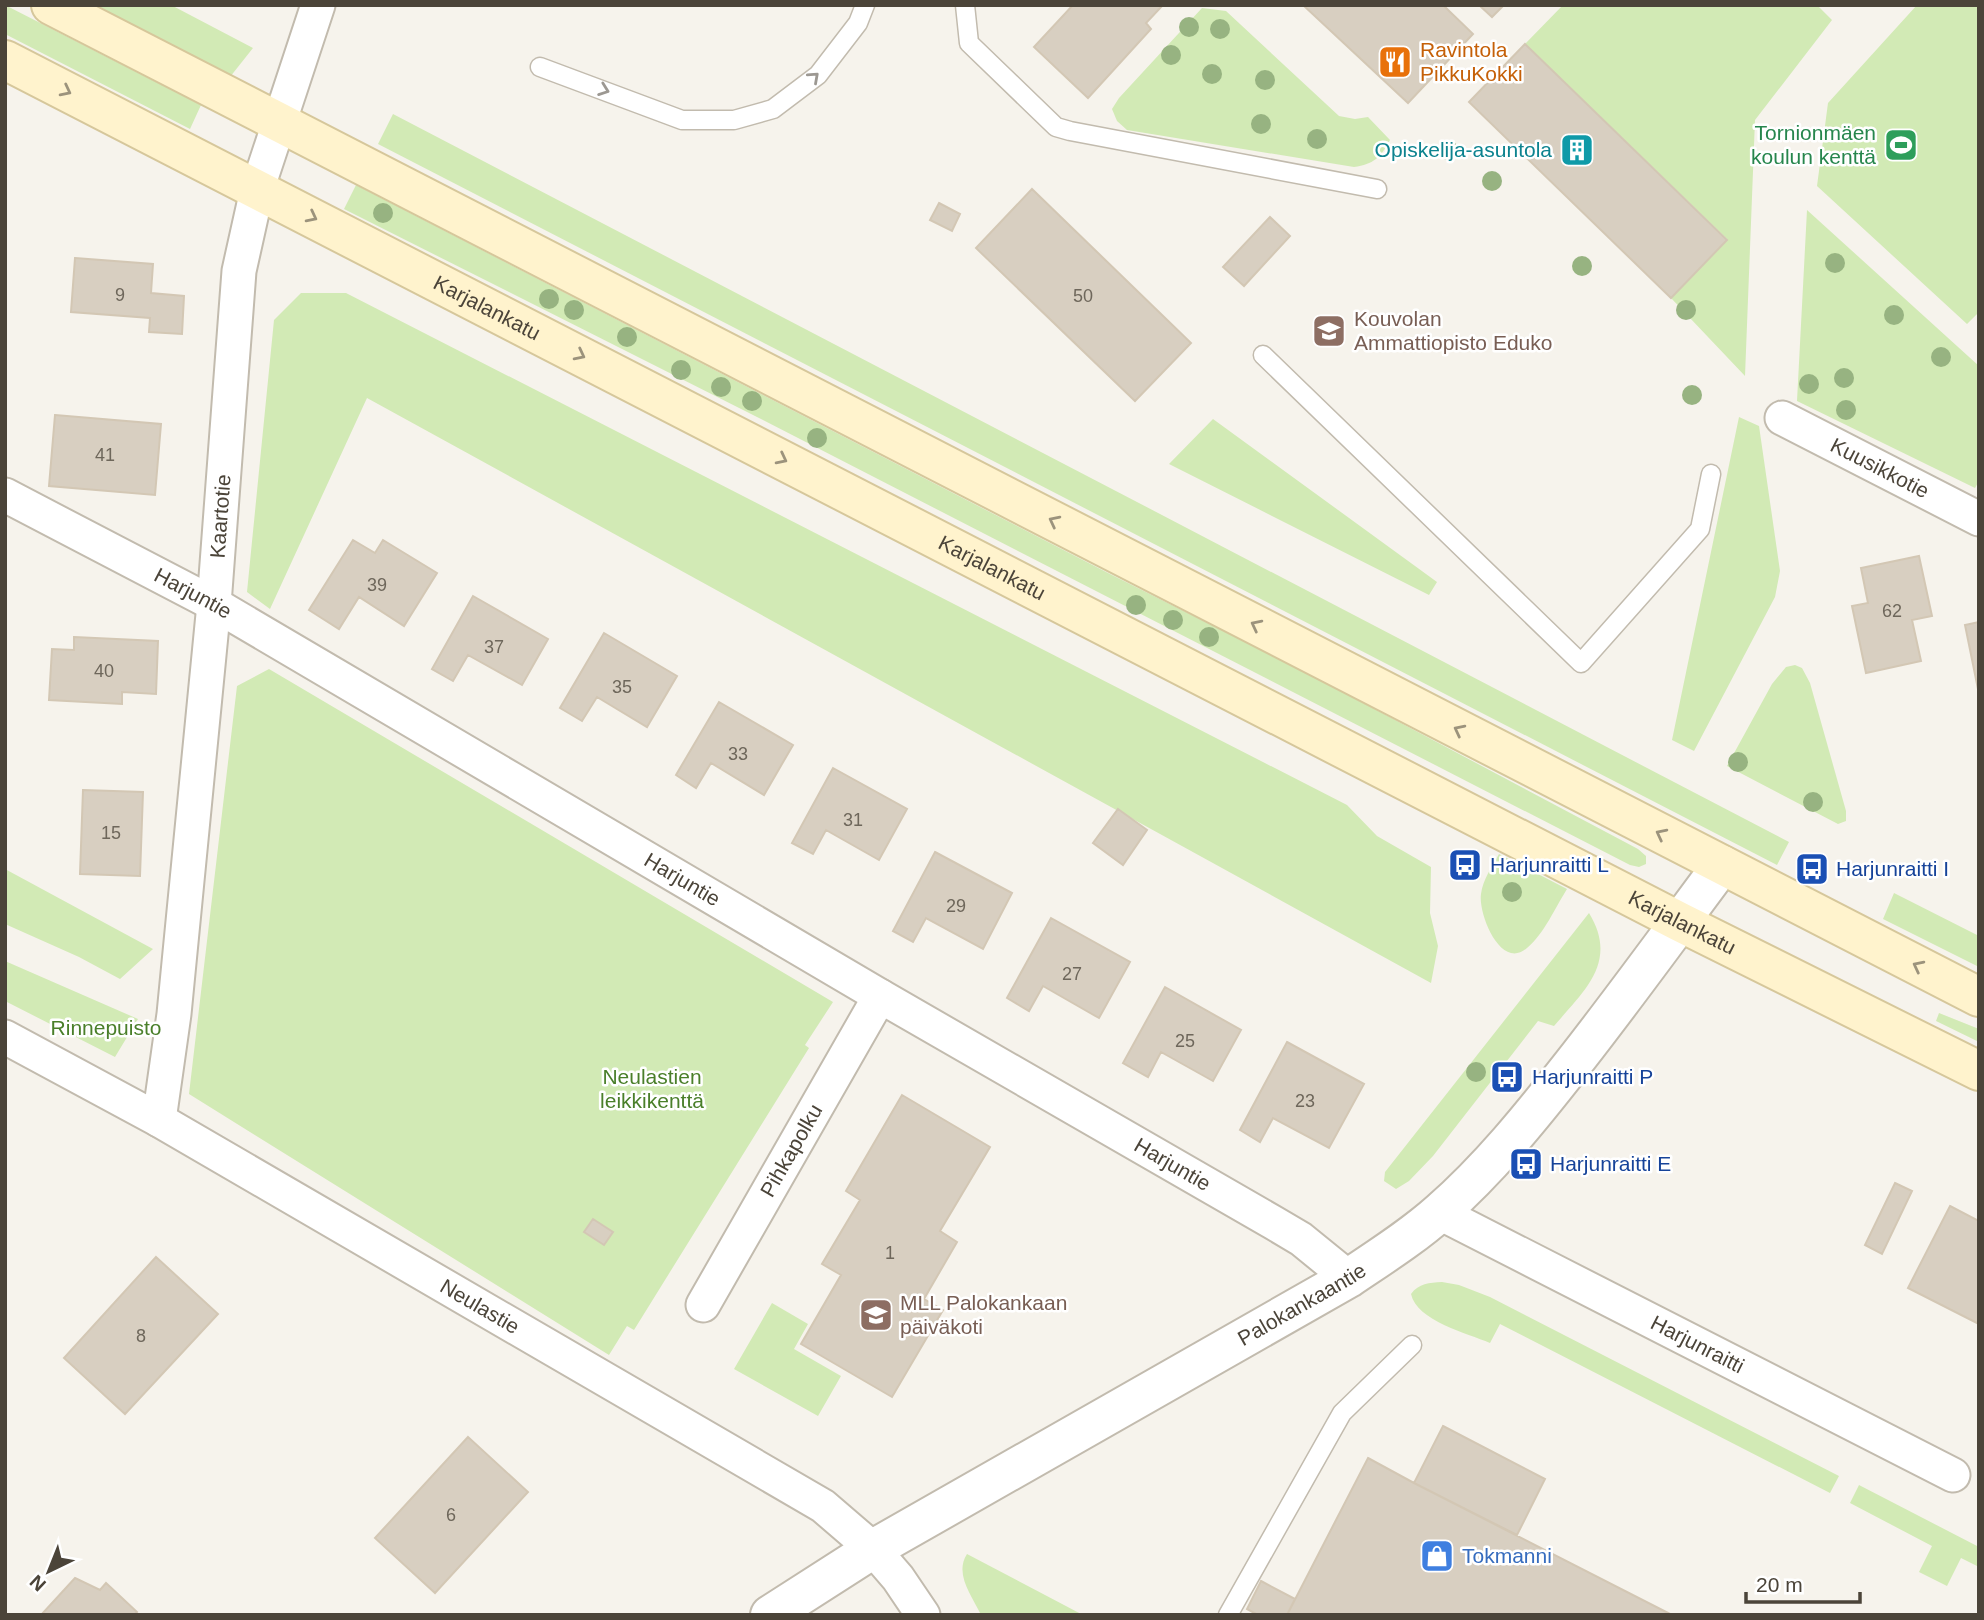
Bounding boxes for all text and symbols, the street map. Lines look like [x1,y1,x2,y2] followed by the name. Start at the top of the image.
[1420,38,1523,85] place label: Ravintola PikkuKokki
[1376,43,1414,81] restaurant icon: Ravintola PikkuKokki
[806,73,819,85] one-way arrow
[598,82,610,96] one-way arrow
[59,83,71,97] one-way arrow
[1751,121,1876,168] place label: Tornionmäen koulun kenttä
[1882,126,1920,164] sports icon: Tornionmäen koulun kenttä
[1558,131,1596,169] building icon: Opiskelija-asuntola
[1375,138,1552,161] place label: Opiskelija-asuntola
[305,209,317,223] one-way arrow
[430,271,544,345] street label: Karjalankatu
[115,285,125,305] house number: 9
[1073,286,1093,306] house number: 50
[1354,307,1552,354] place label: Kouvolan Ammattiopisto Eduko
[1310,312,1348,350] school or university icon: Kouvolan Ammattiopisto Eduko
[573,347,585,360] one-way arrow
[1827,433,1933,502] street label: Kuusikkotie
[95,445,115,465] house number: 41
[775,451,787,465] one-way arrow
[205,473,235,559] street label: Kaartotie
[1049,516,1061,530] one-way arrow
[935,531,1049,604] street label: Karjalankatu
[151,563,236,623] street label: Harjuntie
[367,575,387,595] house number: 39
[1882,601,1902,621] house number: 62
[1251,620,1264,634] one-way arrow
[484,637,504,657] house number: 37
[94,661,114,681] house number: 40
[612,677,632,697] house number: 35
[1454,724,1466,738] one-way arrow
[728,744,748,764] house number: 33
[843,810,863,830] house number: 31
[101,823,121,843] house number: 15
[1656,828,1668,842] one-way arrow
[1446,846,1484,884] bus stop icon: Harjunraitti L
[640,848,725,910] street label: Harjuntie
[1793,850,1831,888] bus stop icon: Harjunraitti I
[1490,853,1609,876] place label: Harjunraitti L
[1836,857,1949,880] place label: Harjunraitti I
[1625,886,1740,959] street label: Karjalankatu
[946,896,966,916] house number: 29
[1913,960,1925,974] one-way arrow
[1062,964,1082,984] house number: 27
[51,1016,161,1039] park label: Rinnepuisto
[1175,1031,1195,1051] house number: 25
[1488,1058,1526,1096] bus stop icon: Harjunraitti P
[600,1065,704,1112] park label: Neulastien leikkikenttä
[1532,1065,1653,1088] place label: Harjunraitti P
[1295,1091,1315,1111] house number: 23
[756,1100,827,1201] street label: Pihkapolku
[1130,1133,1215,1195] street label: Harjuntie
[1507,1145,1545,1183] bus stop icon: Harjunraitti E
[1550,1152,1671,1175] place label: Harjunraitti E
[885,1243,895,1263] house number: 1
[1234,1258,1370,1350] street label: Palokankaantie
[436,1274,524,1338] street label: Neulastie
[900,1291,1067,1338] place label: MLL Palokankaan päiväkoti
[857,1296,895,1334] school or university icon: MLL Palokankaan päiväkoti
[1647,1311,1748,1377] street label: Harjunraitti
[136,1326,146,1346] house number: 8
[446,1505,456,1525] house number: 6
[14,1536,84,1606] north arrow
[1418,1537,1456,1575] shop icon: Tokmanni
[1462,1544,1552,1567] place label: Tokmanni
[1746,1560,1860,1604] scale bar
[26,1571,50,1595] text: N
[1756,1573,1803,1596] text: 20 m

